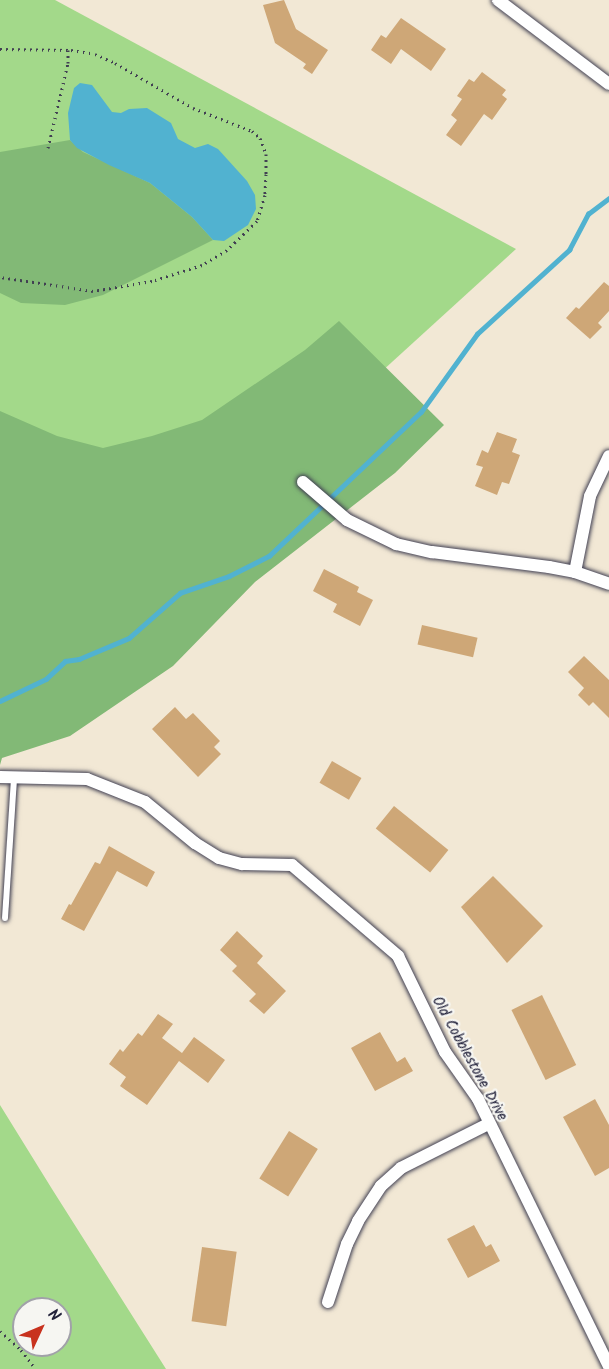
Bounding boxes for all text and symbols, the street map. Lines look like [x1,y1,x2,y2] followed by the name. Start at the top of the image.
[427,994,511,1124] street label: Old Cobblestone Drive
[12,1297,72,1357] north arrow
[41,1303,66,1328] text: N

